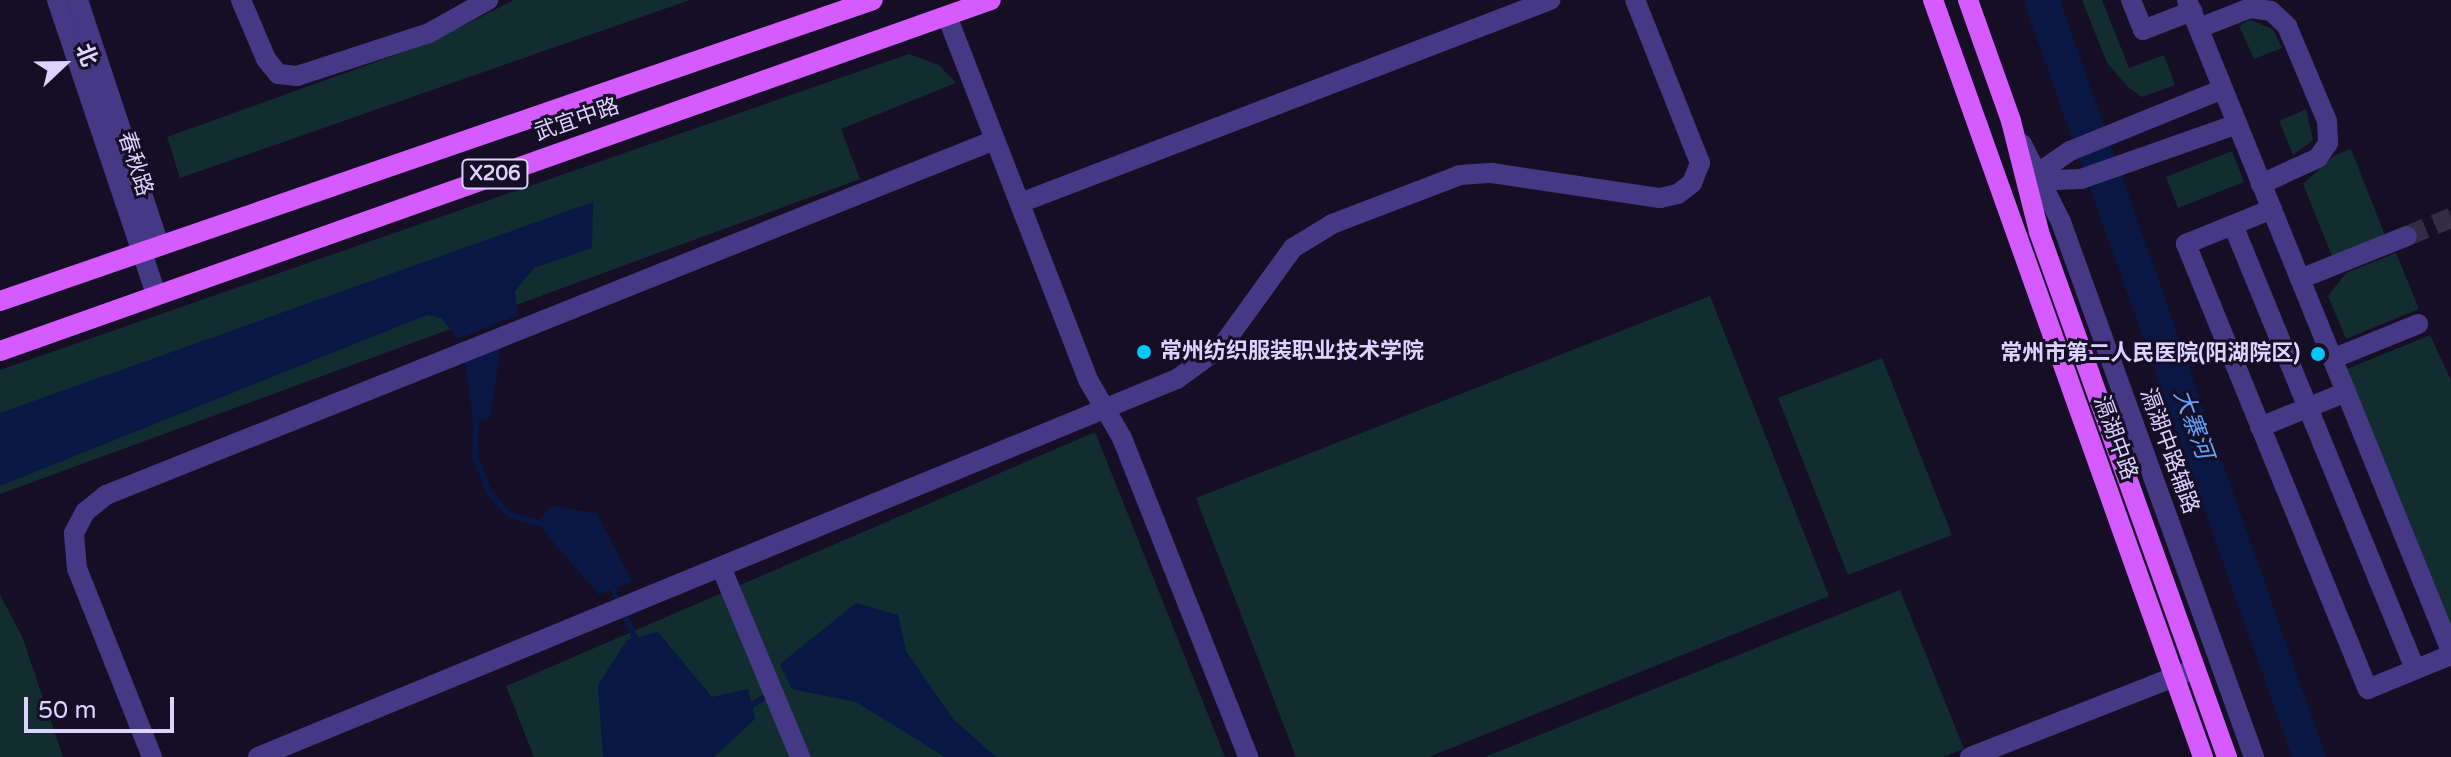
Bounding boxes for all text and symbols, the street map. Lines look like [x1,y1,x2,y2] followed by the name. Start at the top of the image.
[24,24,104,104] north arrow
[70,40,102,70] text: 北
[531,93,623,147] street label: 武宜中路
[112,129,158,199] street label: 春秋路
[461,158,529,190] road number: X206
[1160,339,1424,365] place label: 常州纺织服装职业技术学院
[2000,341,2300,367] place label: 常州市第二人民医院(阳湖院区)
[1135,343,1153,361] marker: 常州纺织服装职业技术学院
[2307,343,2329,365] marker: 常州市第二人民医院(阳湖院区)
[2134,384,2204,518] street label: 滆湖中路辅路
[2167,385,2219,463] water label: 大寨河
[2088,392,2142,484] street label: 滆湖中路
[28,681,178,731] scale bar
[38,696,96,725] text: 50 m

